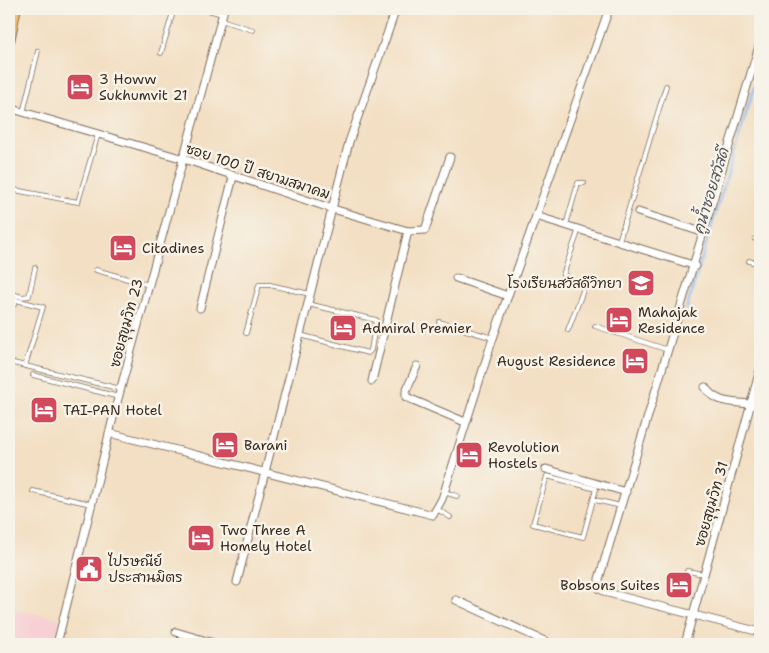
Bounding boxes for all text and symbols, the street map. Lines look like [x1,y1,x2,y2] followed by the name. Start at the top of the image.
[99,70,188,104] place label: 3 Howw Sukhumvit 21
[65,72,95,102] hotel icon: 3 Howw Sukhumvit 21
[183,139,333,203] street label: ซอย 100 ปี สยามสมาคม
[685,141,735,237] water label: คูน้ำซอยสวัสดี
[108,233,138,263] hotel icon: Citadines
[142,239,204,257] place label: Citadines
[626,268,656,298] school or university icon: โรงเรียนสวัสดีวิทยา
[507,274,622,292] place label: โรงเรียนสวัสดีวิทยา
[105,276,148,370] street label: ซอยสุขุมวิท 23
[638,303,705,337] place label: Mahajak Residence
[604,305,634,335] hotel icon: Mahajak Residence
[328,313,358,343] hotel icon: Admiral Premier
[362,319,472,337] place label: Admiral Premier
[620,346,650,376] hotel icon: August Residence
[497,352,616,370] place label: August Residence
[29,395,59,425] hotel icon: TAI-PAN Hotel
[63,401,162,419] place label: TAI-PAN Hotel
[210,430,240,460] hotel icon: Barani
[244,436,287,454] place label: Barani
[488,438,560,472] place label: Revolution Hostels
[454,440,484,470] hotel icon: Revolution Hostels
[690,459,733,549] street label: ซอยสุขุมวิท 31
[220,521,312,555] place label: Two Three A Homely Hotel
[186,523,216,553] hotel icon: Two Three A Homely Hotel
[107,552,183,586] place label: ไปรษณีย์ ประสานมิตร
[74,554,104,584] public building icon: ไปรษณีย์ ประสานมิตร
[664,570,694,600] hotel icon: Bobsons Suites
[560,576,660,594] place label: Bobsons Suites

